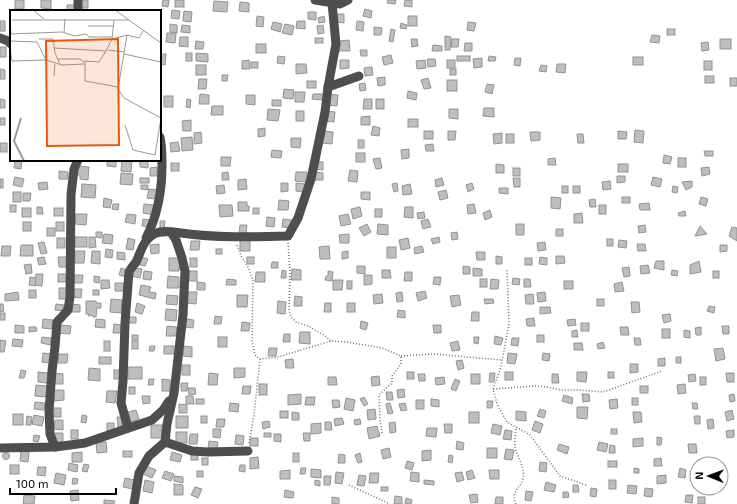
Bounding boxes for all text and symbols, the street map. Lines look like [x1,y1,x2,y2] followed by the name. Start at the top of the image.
[10,10,161,161] inset map
[689,456,729,496] north arrow
[10,470,116,496] scale bar
[692,472,705,480] text: N
[16,476,48,490] text: 100 m

